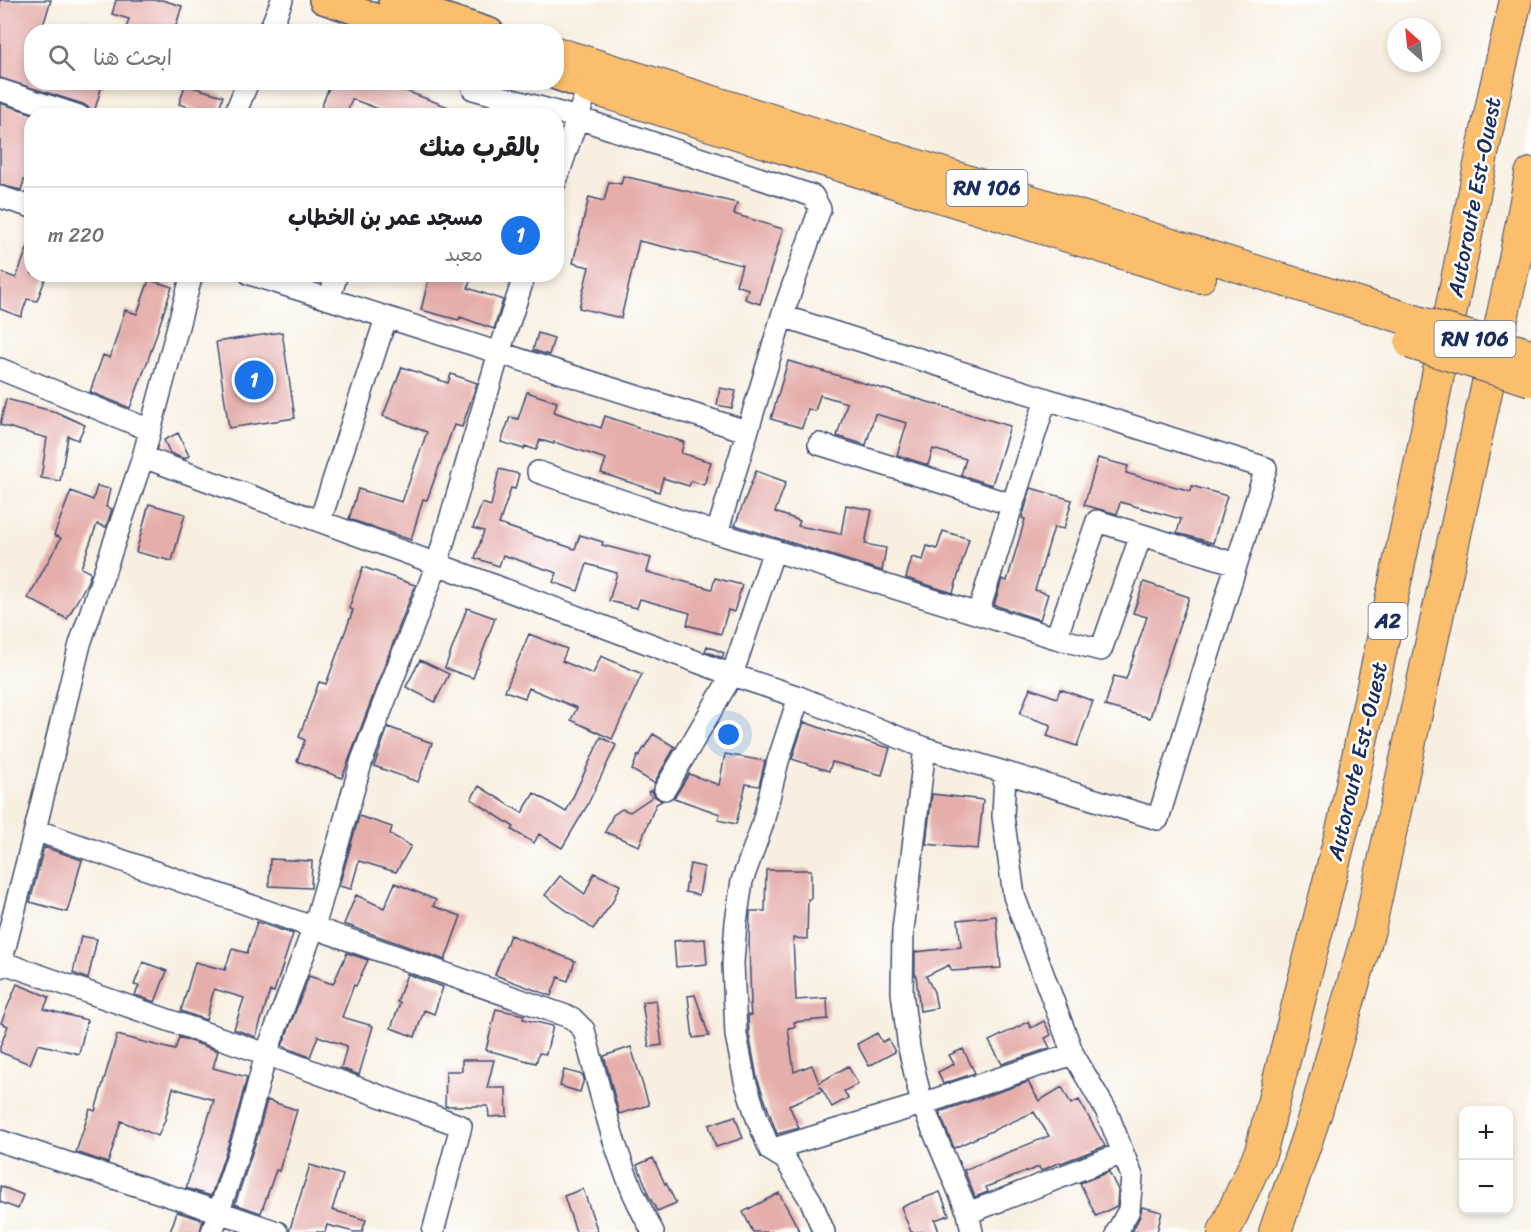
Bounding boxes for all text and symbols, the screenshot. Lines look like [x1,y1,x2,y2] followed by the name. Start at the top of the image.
[1387,18,1441,72] north arrow
[24,24,564,90] search box
[93,38,172,77] text: ابحث هنا
[45,41,78,74] icon: search
[1435,93,1513,301] street label: Autoroute Est-Ouest
[419,124,540,170] text: بالقرب منك
[946,170,1028,206] road number: RN 106
[288,198,483,237] text: مسجد عمر بن الخطاب
[48,218,104,253] text: 220 m
[516,218,525,253] text: 1
[445,237,483,272] text: معبد
[1434,321,1516,357] road number: RN 106
[234,358,274,403] pin: 1
[1368,603,1408,639] road number: A2
[1315,657,1399,865] street label: Autoroute Est-Ouest
[714,720,743,749] your location
[1459,1106,1513,1214] map controls
[1459,1106,1513,1160] button: +
[1459,1160,1513,1214] button: −

